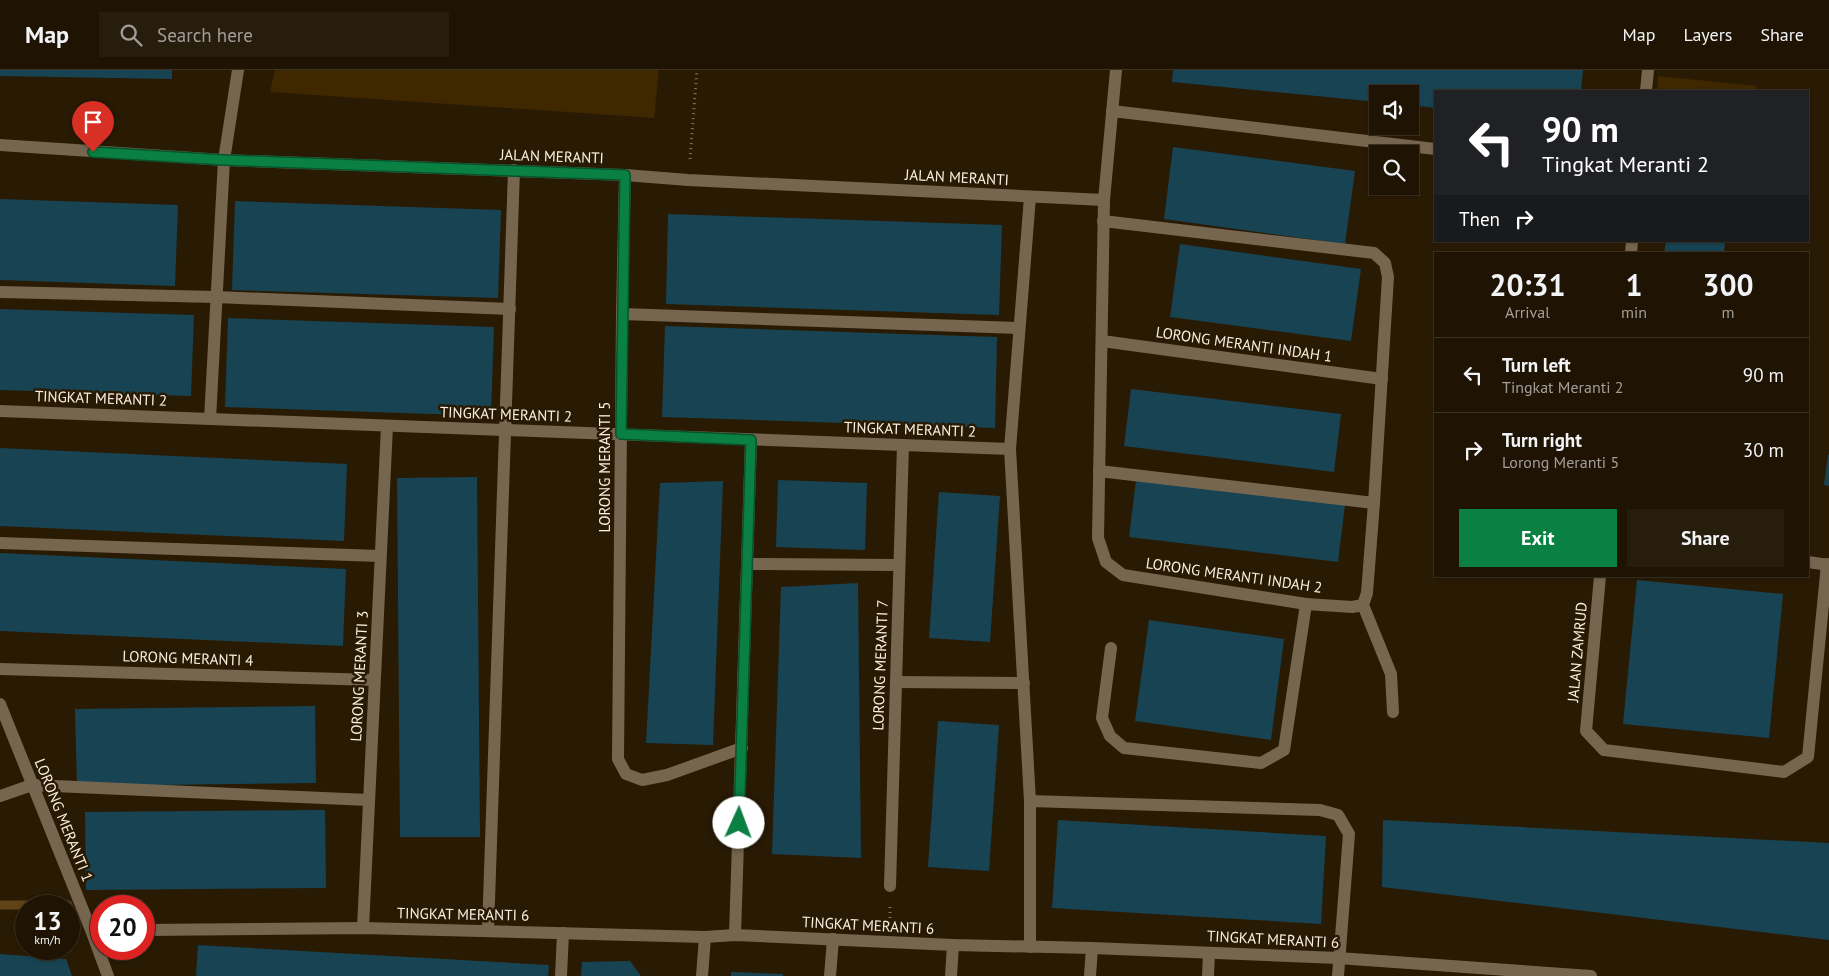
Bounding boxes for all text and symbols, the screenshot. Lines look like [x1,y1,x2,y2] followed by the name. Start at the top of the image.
[99,12,449,57] search box
[25,19,69,50] text: Map
[117,21,145,49] icon: search
[157,23,253,47] text: Search here
[1623,23,1655,46] text: Map
[1683,23,1732,46] text: Layers
[1760,23,1804,46] text: Share
[1369,85,1419,195] map controls
[1369,85,1419,135] button: sound
[72,101,114,152] pin
[1542,106,1619,152] text: 90 m
[79,108,107,136] icon: arrive
[1459,110,1524,175] icon: left
[499,145,604,167] street label: JALAN MERANTI
[1369,145,1419,195] button: search
[1542,150,1709,178] text: Tingkat Meranti 2
[904,165,1009,189] street label: JALAN MERANTI
[1510,205,1538,233] icon: right
[1459,207,1500,231] text: Then
[1489,265,1566,304] text: 20:31
[1626,265,1643,304] text: 1
[1702,265,1754,304] text: 300
[1505,302,1550,322] text: Arrival
[1621,302,1647,322] text: min
[1722,302,1735,322] text: m
[1155,322,1333,366] street label: LORONG MERANTI INDAH 1
[1502,353,1571,377] text: Turn left
[1459,361,1487,389] icon: left
[1743,363,1784,387] text: 90 m
[1502,377,1623,397] text: Tingkat Meranti 2
[35,386,167,410] street label: TINGKAT MERANTI 2
[595,401,614,533] street label: LORONG MERANTI 5
[440,402,572,426] street label: TINGKAT MERANTI 2
[844,417,976,441] street label: TINGKAT MERANTI 2
[1502,428,1582,452] text: Turn right
[1459,436,1487,464] icon: right
[1743,438,1784,462] text: 30 m
[1502,452,1619,472] text: Lorong Meranti 5
[1459,509,1617,567] button: Exit
[1627,509,1784,567] button: Share
[1145,553,1323,597] street label: LORONG MERANTI INDAH 2
[868,599,892,731] street label: LORONG MERANTI 7
[1563,601,1591,704] street label: JALAN ZAMRUD
[346,610,372,742] street label: LORONG MERANTI 3
[122,646,254,670] street label: LORONG MERANTI 4
[31,756,97,884] street label: LORONG MERANTI 1
[712,796,764,848] position arrow
[90,895,155,960] speed limit sign: 20
[397,903,529,925] street label: TINGKAT MERANTI 6
[33,905,62,937] text: 13
[801,912,935,938] street label: TINGKAT MERANTI 6
[1206,926,1340,952] street label: TINGKAT MERANTI 6
[34,932,61,947] text: km/h

